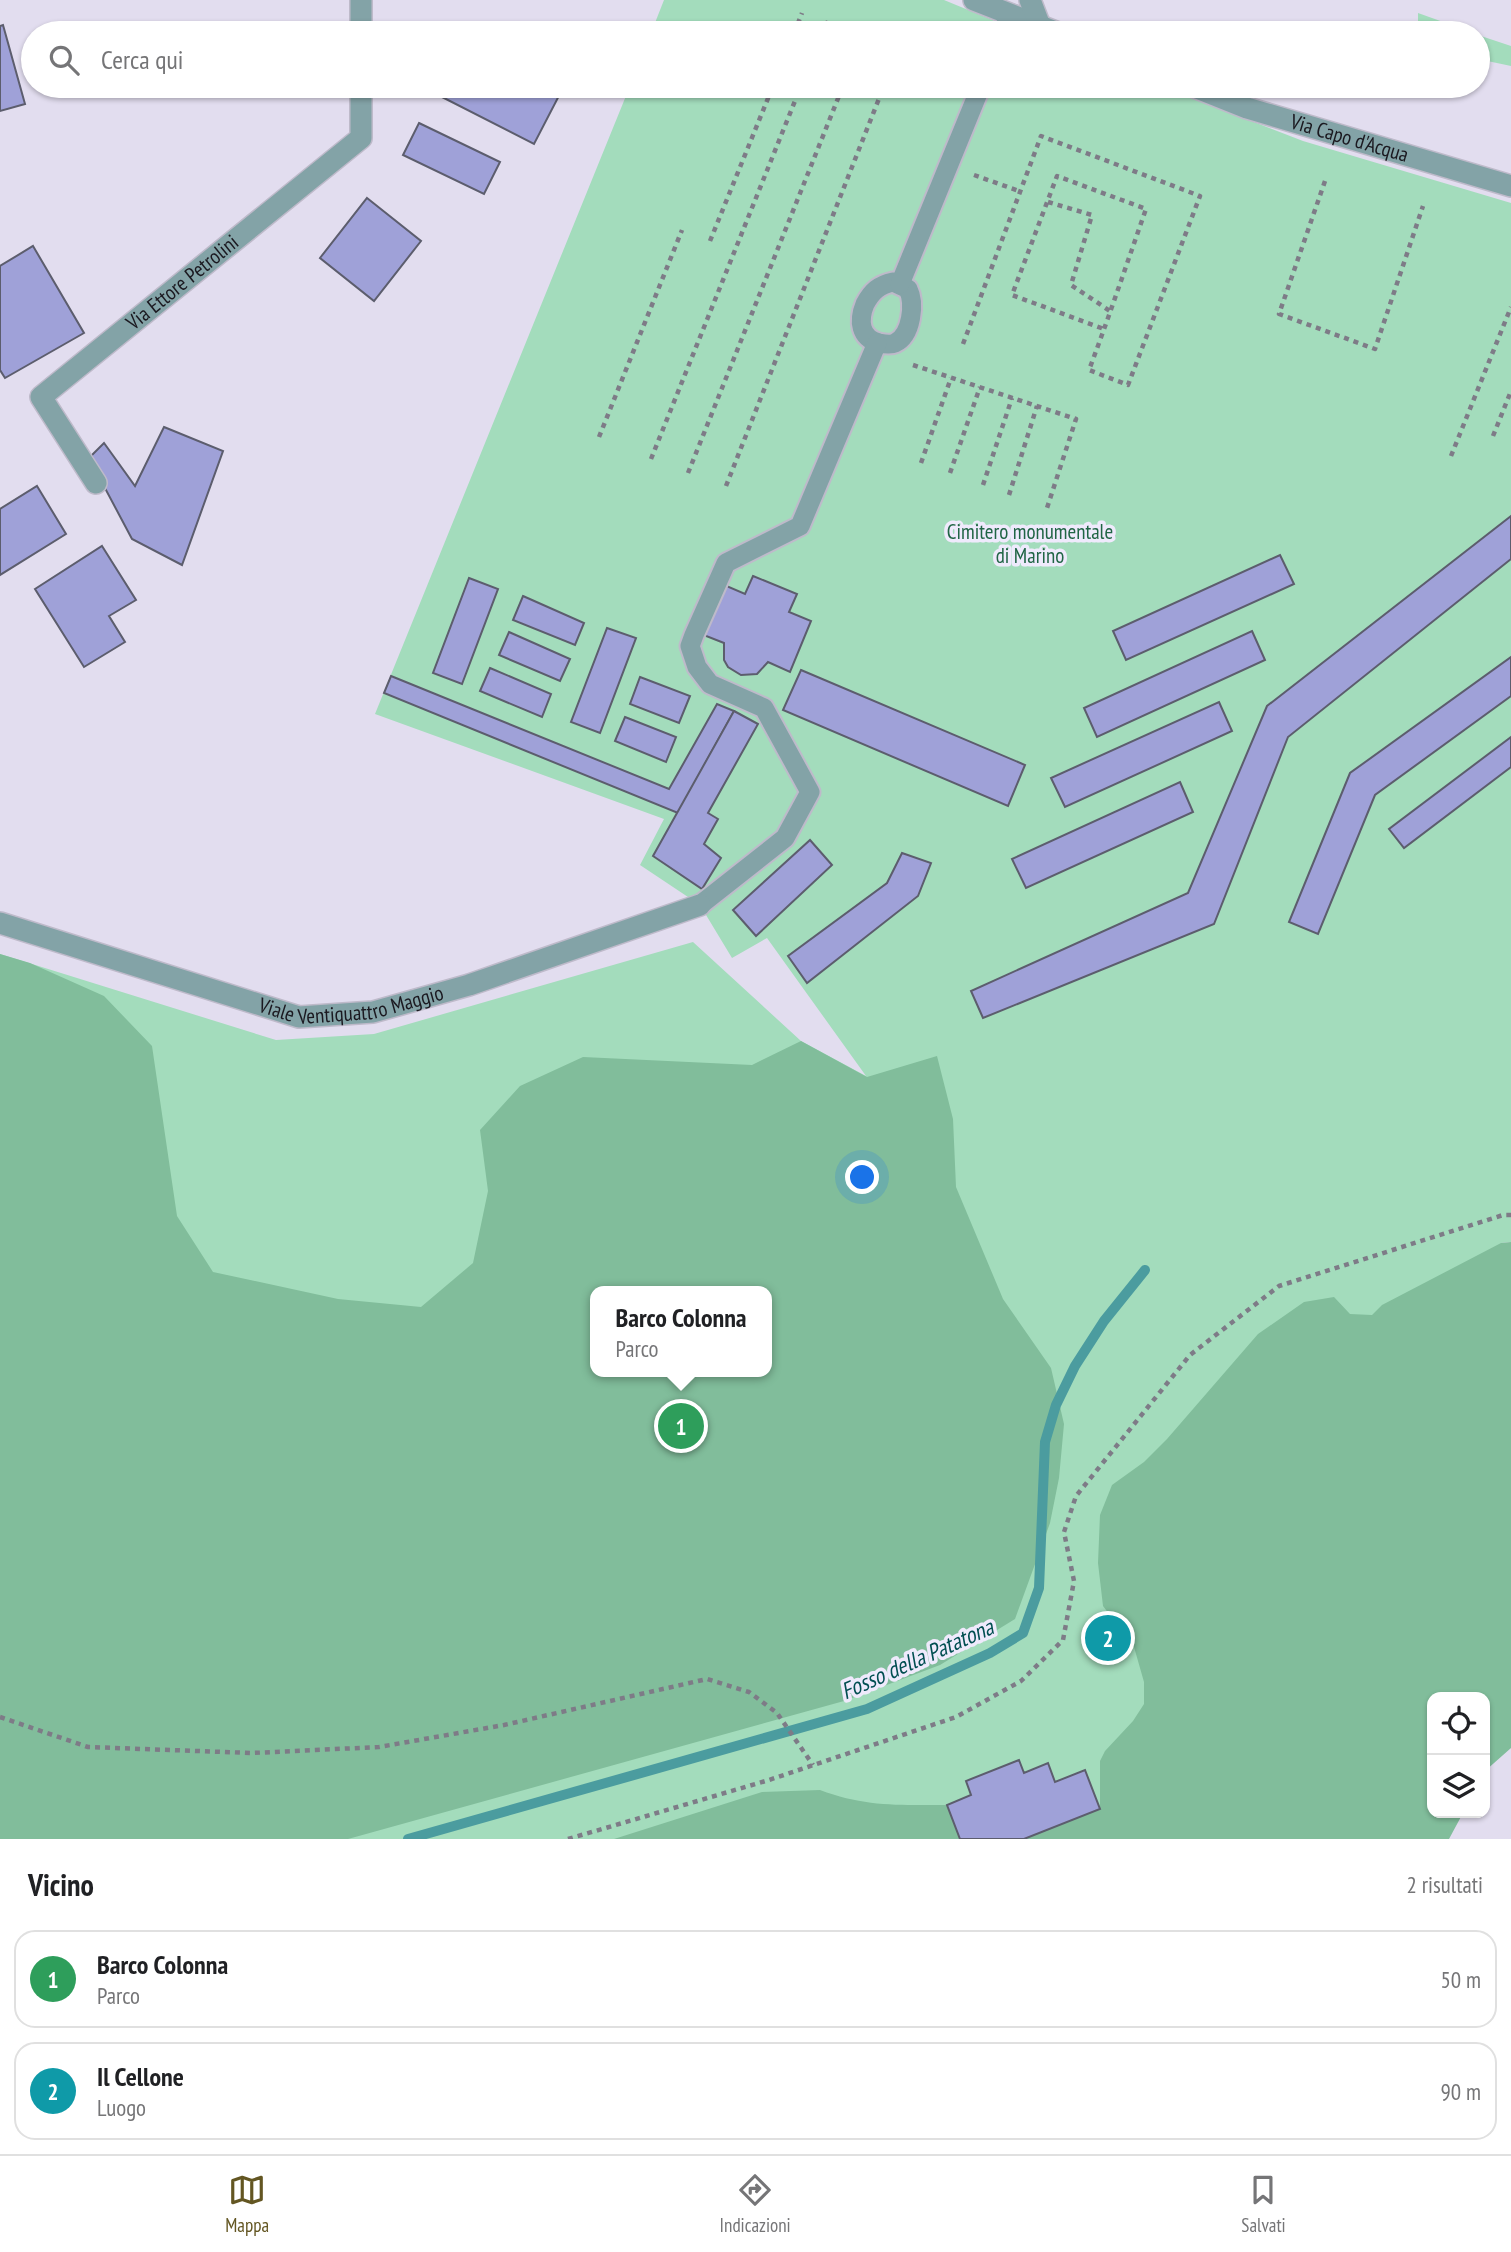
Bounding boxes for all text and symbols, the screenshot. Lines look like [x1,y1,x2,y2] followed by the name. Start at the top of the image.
[21,21,1490,98] search box
[45,41,83,79] icon: search
[101,43,183,76] text: Cerca qui
[1286,107,1412,168] street label: Via Capo d'Acqua
[120,229,244,336] street label: Via Ettore Petrolini
[947,518,1113,569] park label: Cimitero monumentale di Marino
[254,979,446,1030] street label: Viale Ventiquattro Maggio
[845,1160,879,1194] your location
[590,1286,772,1377] popup
[615,1301,747,1334] text: Barco Colonna
[615,1334,658,1363] text: Parco
[658,1400,704,1452] pin: 1
[836,1611,999,1705] water label: Fosso della Patatona
[1085,1612,1131,1664] pin: 2
[1427,1692,1490,1818] map controls
[1427,1692,1490,1755] button: locate
[1427,1755,1490,1818] button: layers
[28,1865,94,1904] text: Vicino
[1407,1870,1483,1899] text: 2 risultati
[97,1948,228,1981] text: Barco Colonna
[48,1965,59,1994] text: 1
[1440,1965,1481,1994] text: 50 m
[97,1981,140,2010] text: Parco
[97,2060,184,2093] text: Il Cellone
[48,2077,59,2106] text: 2
[1440,2077,1481,2106] text: 90 m
[97,2093,146,2122] text: Luogo
[225,2171,269,2237] tab: Mappa
[720,2171,791,2237] tab: Indicazioni
[1241,2171,1286,2237] tab: Salvati

